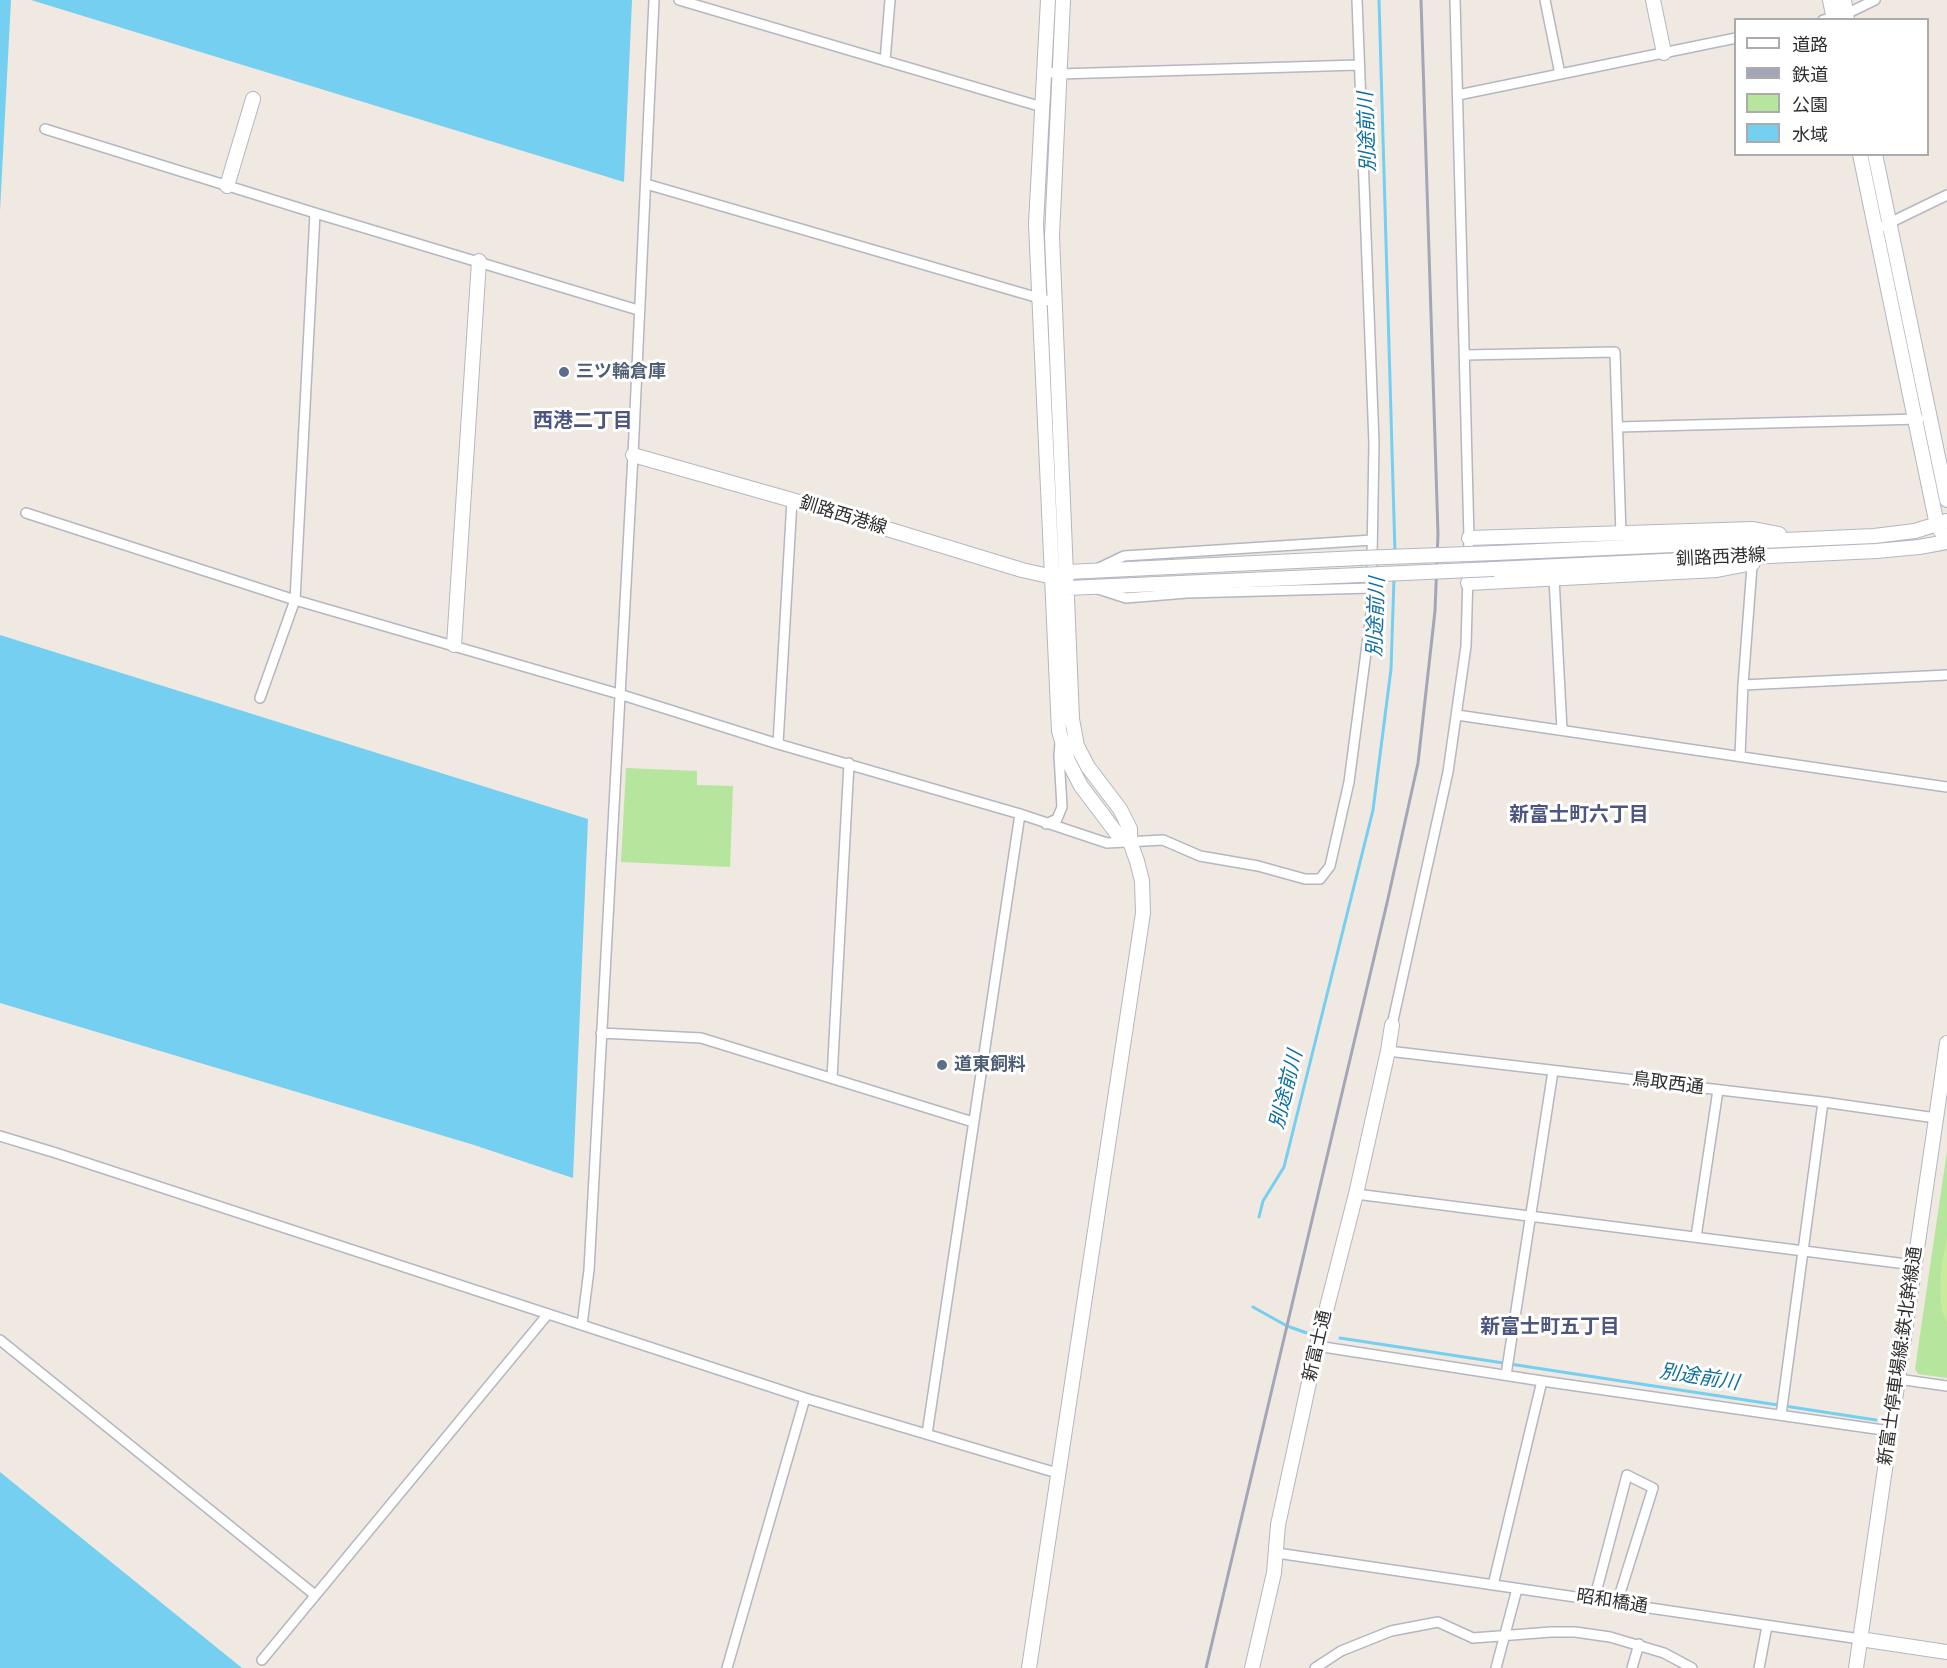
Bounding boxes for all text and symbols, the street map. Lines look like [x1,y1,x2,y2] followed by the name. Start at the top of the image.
[1734,18,1929,156] legend
[1792,34,1828,56] text: 道路
[1792,64,1828,86] text: 鉄道
[1355,92,1381,172] water label: 別途前川
[1792,94,1828,116] text: 公園
[1792,124,1828,146] text: 水域
[576,361,666,383] place label: 三ツ輪倉庫
[557,365,571,379] marker: 三ツ輪倉庫
[533,410,633,434] district label: 西港二丁目
[797,493,889,539] street label: 釧路西港線
[1675,545,1767,571] street label: 釧路西港線
[1364,577,1390,657] water label: 別途前川
[1509,804,1649,828] district label: 新富士町六丁目
[1266,1048,1308,1132] water label: 別途前川
[954,1054,1026,1076] place label: 道東飼料
[935,1058,949,1072] marker: 道東飼料
[1631,1069,1705,1099] street label: 鳥取西通
[1875,1245,1927,1467] street label: 新富士停車場線:鉄北幹線通
[1299,1308,1337,1384] street label: 新富士通
[1480,1316,1620,1340] district label: 新富士町五丁目
[1658,1360,1740,1396] water label: 別途前川
[1575,1586,1649,1618] street label: 昭和橋通

